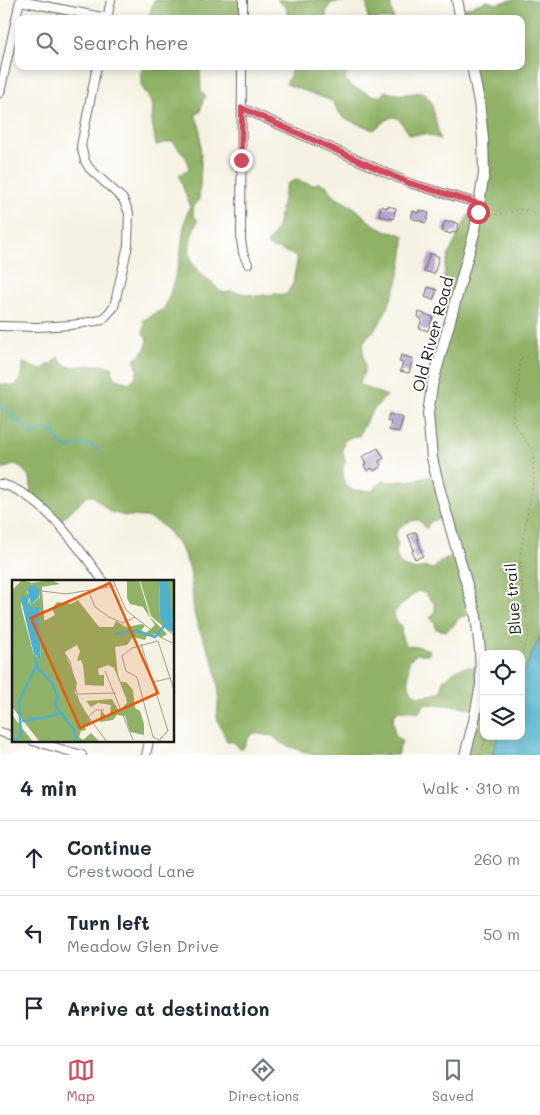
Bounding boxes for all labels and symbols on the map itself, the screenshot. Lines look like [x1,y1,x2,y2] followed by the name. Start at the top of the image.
[230,149,253,172] route end
[467,201,490,224] route start
[407,274,457,394] street label: Old River Road
[499,563,525,635] street label: Blue trail
[12,580,175,742] inset map

